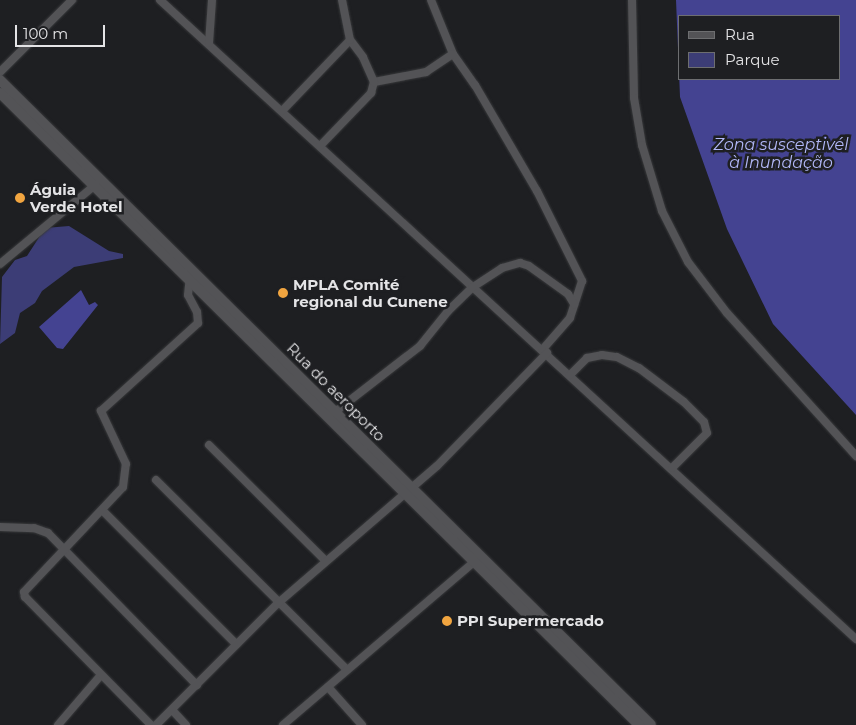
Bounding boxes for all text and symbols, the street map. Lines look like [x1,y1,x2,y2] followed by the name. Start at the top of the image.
[18,15,108,47] scale bar
[678,15,841,80] legend
[23,24,68,43] text: 100 m
[725,25,755,44] text: Rua
[725,50,780,69] text: Parque
[713,135,849,173] water label: Zona susceptivél à Inundação
[30,180,122,215] place label: Águia Verde Hotel
[14,192,26,204] marker: Águia Verde Hotel
[293,275,448,310] place label: MPLA Comité regional du Cunene
[277,287,289,299] marker: MPLA Comité regional du Cunene
[283,339,389,445] street label: Rua do aeroporto
[457,612,604,630] place label: PPI Supermercado
[441,615,453,627] marker: PPI Supermercado

